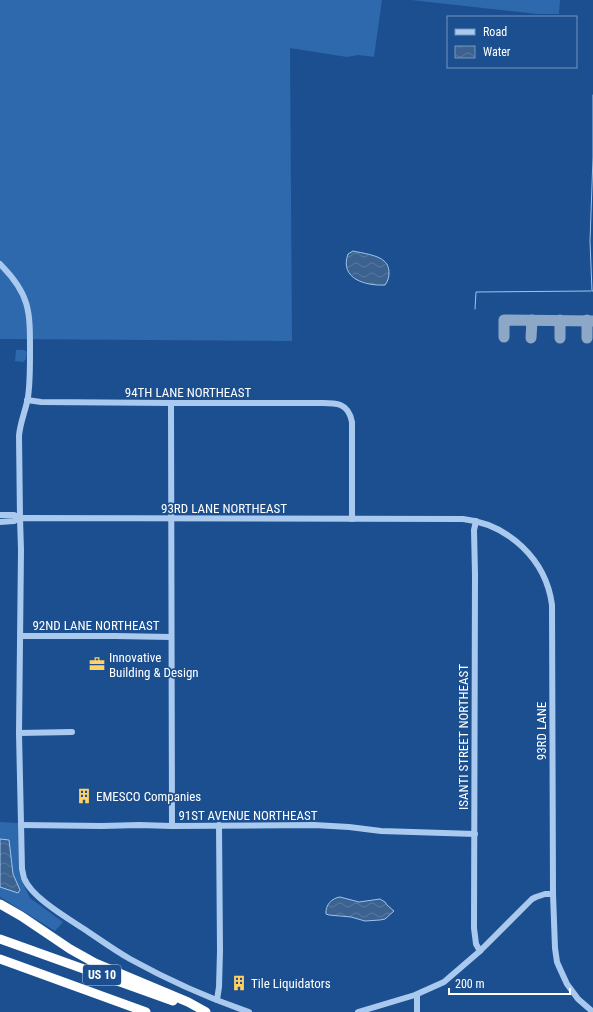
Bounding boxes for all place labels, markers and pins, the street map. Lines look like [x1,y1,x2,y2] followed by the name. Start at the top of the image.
[109,650,199,680] place label: Innovative Building & Design
[88,655,106,673] office icon: Innovative Building & Design
[75,787,93,805] building icon: EMESCO Companies
[96,789,201,804] place label: EMESCO Companies
[230,974,248,992] building icon: Tile Liquidators
[251,976,331,991] place label: Tile Liquidators

